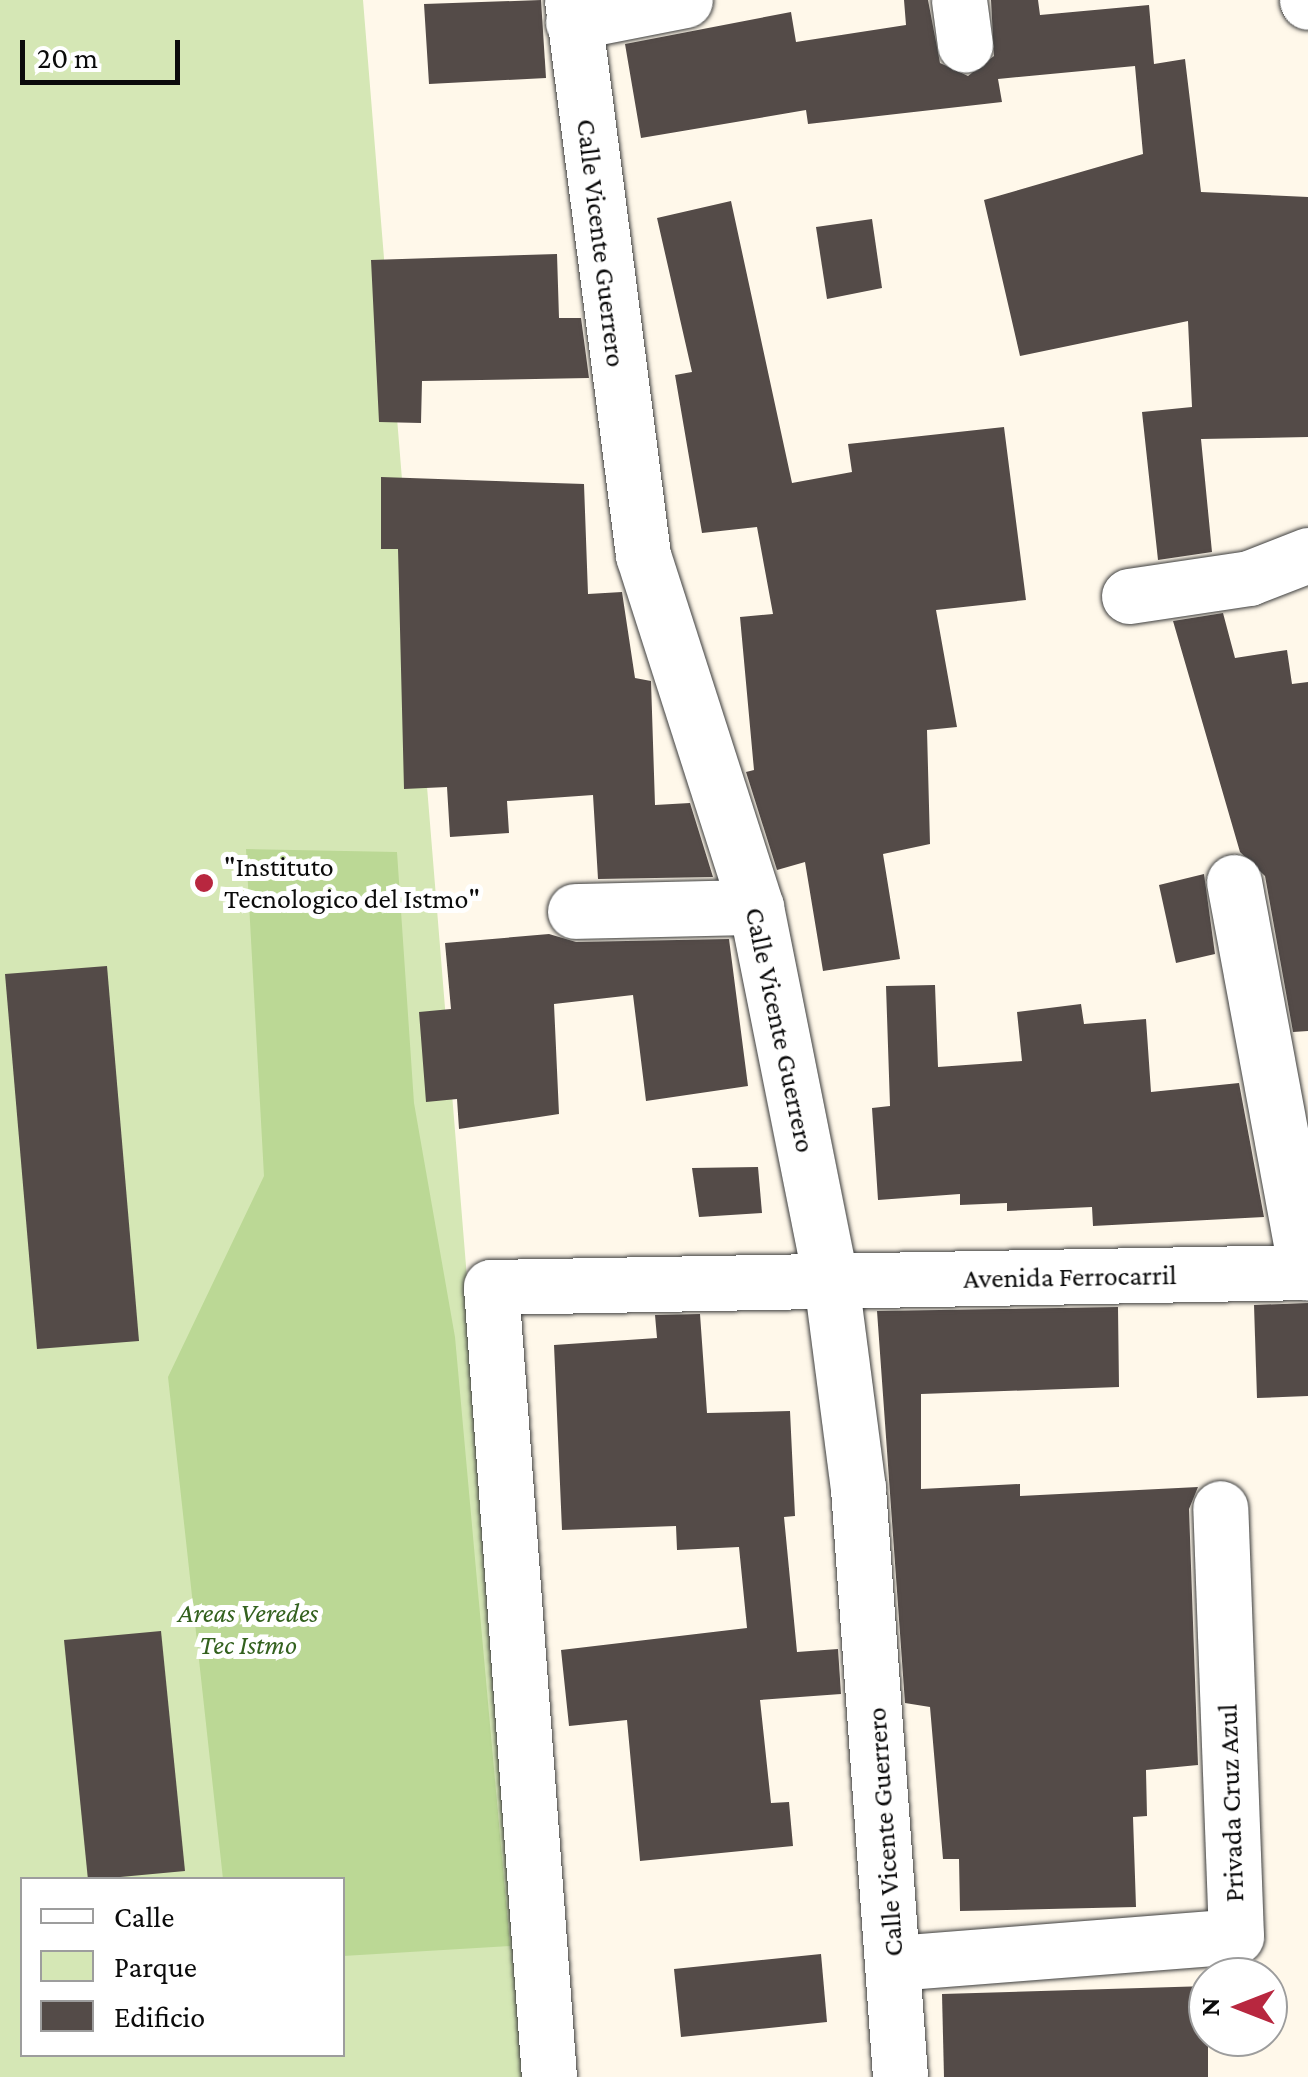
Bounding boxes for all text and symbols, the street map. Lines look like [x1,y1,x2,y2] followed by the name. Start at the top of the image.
[25,20,185,82] scale bar
[37,41,98,74] text: 20 m
[569,117,633,369] street label: Calle Vicente Guerrero
[224,850,480,916] place label: "Instituto Tecnologico del Istmo"
[193,872,215,894] marker: "Instituto Tecnologico del Istmo"
[738,904,822,1156] street label: Calle Vicente Guerrero
[963,1258,1177,1296] street label: Avenida Ferrocarril
[178,1596,318,1662] park label: Areas Veredes Tec Istmo
[1211,1703,1251,1903] street label: Privada Cruz Azul
[860,1706,910,1958] street label: Calle Vicente Guerrero
[20,1877,345,2057] legend
[114,1900,174,1933] text: Calle
[114,1950,197,1983] text: Parque
[1188,1957,1288,2057] north arrow
[1194,1997,1225,2017] text: N
[114,2000,205,2033] text: Edificio

